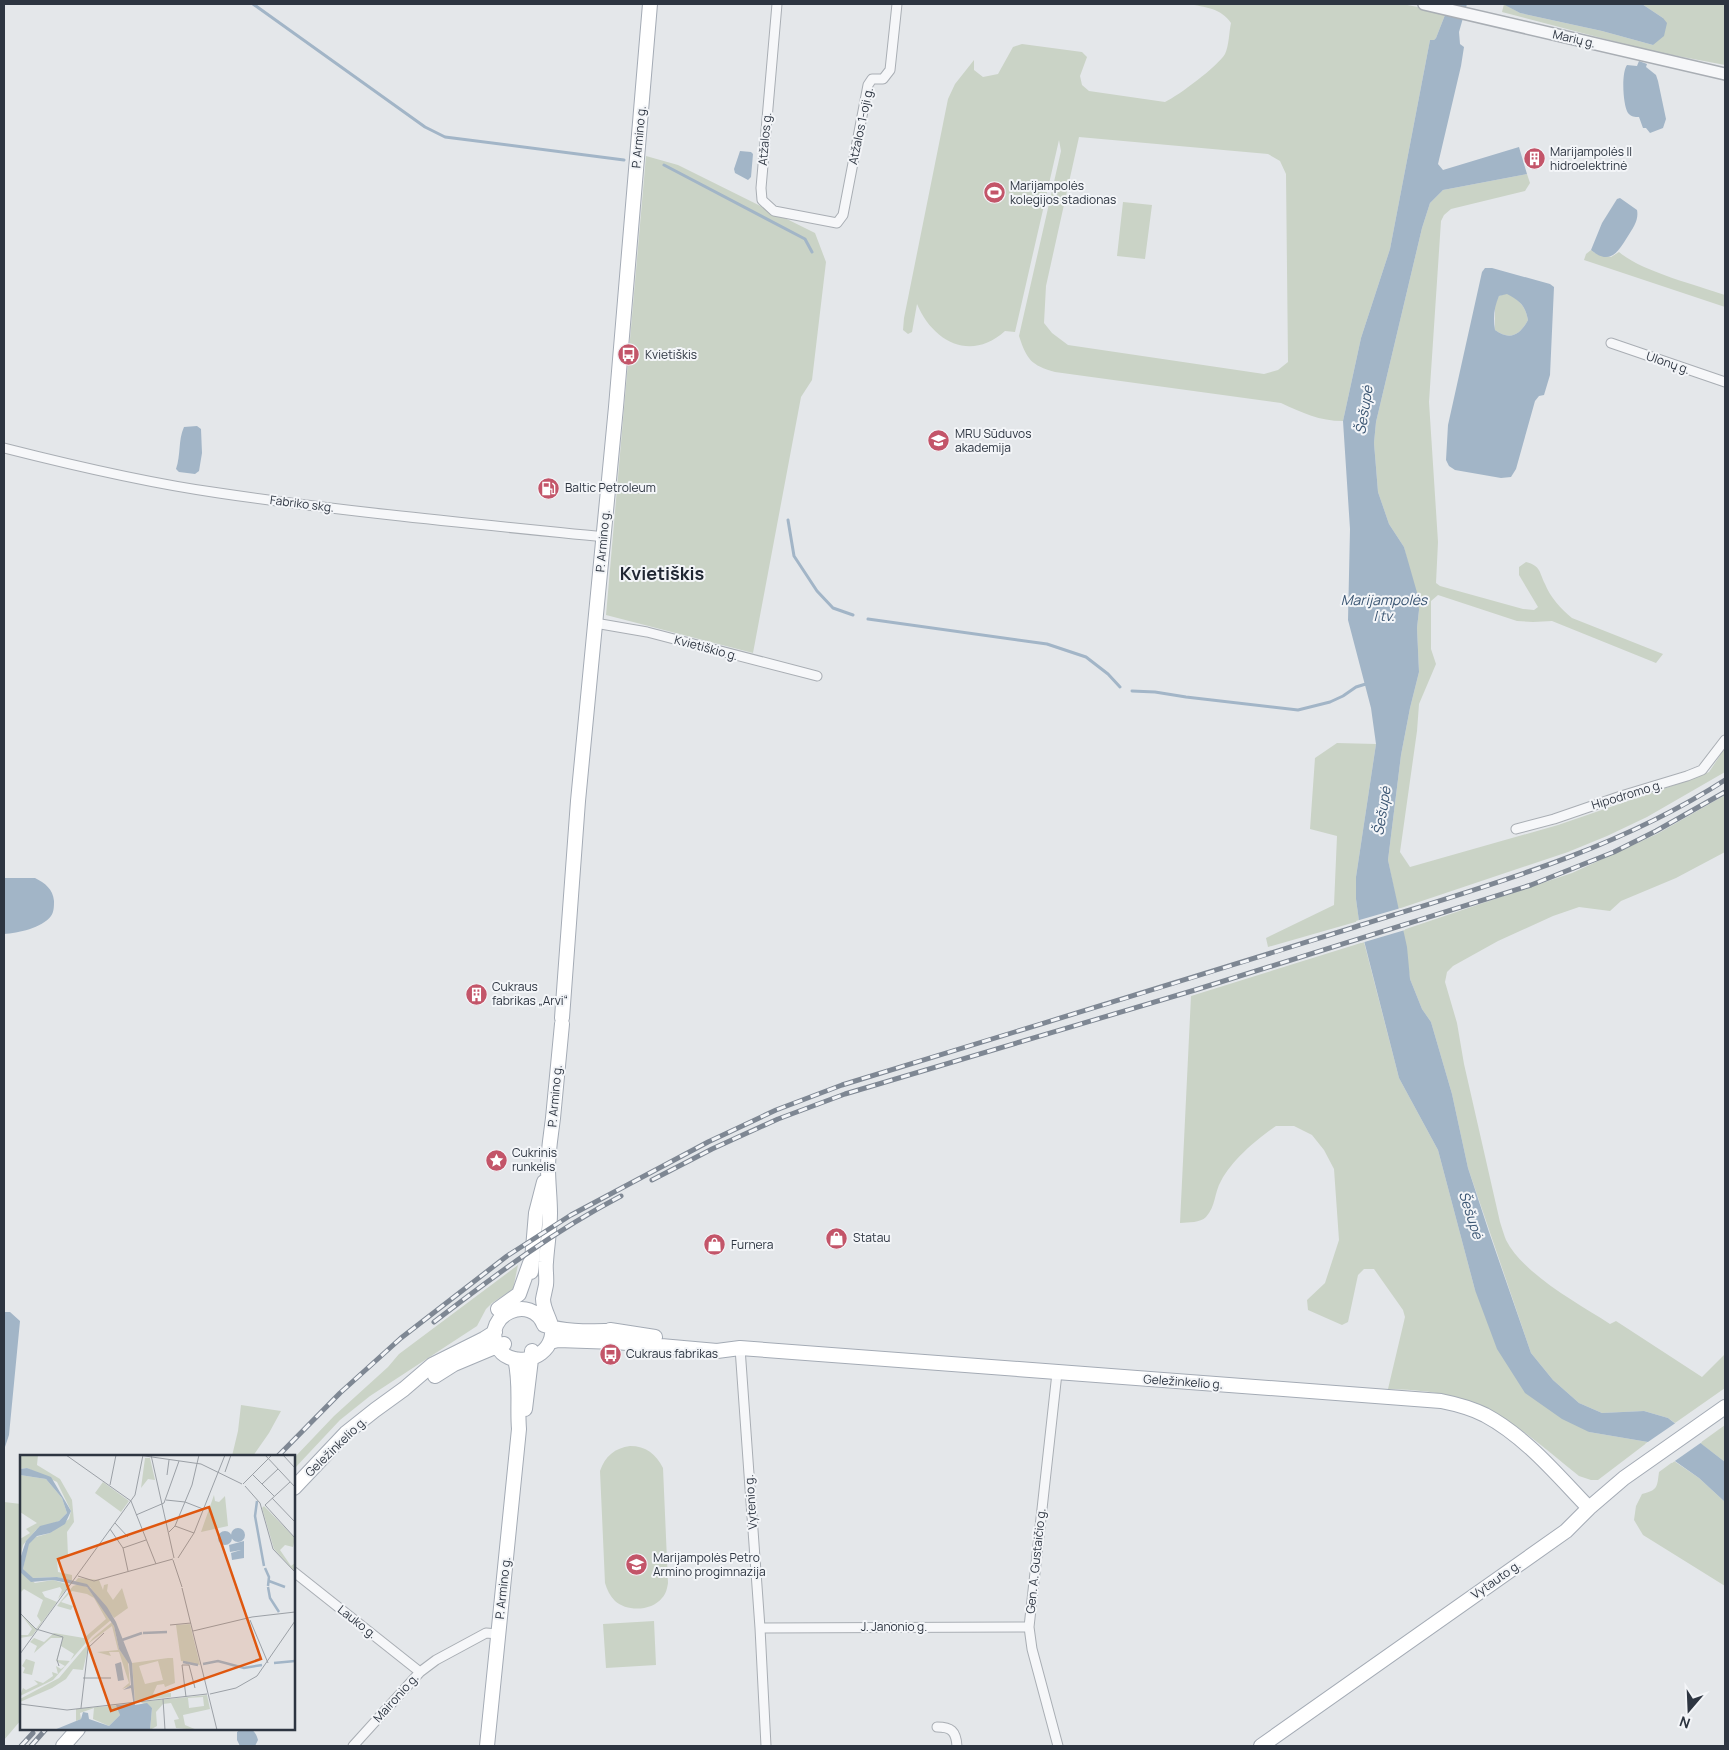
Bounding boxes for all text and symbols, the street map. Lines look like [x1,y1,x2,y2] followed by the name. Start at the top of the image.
[1551,25,1597,52] street label: Marių g.
[844,86,877,166] street label: Atžalos 1-oji g.
[627,105,650,169] street label: P. Armino g.
[754,112,775,166] street label: Atžalos g.
[1550,143,1632,174] place label: Marijampolės II hidroelektrinė
[1522,147,1546,171] building icon: Marijampolės II hidroelektrinė
[1010,177,1116,208] place label: Marijampolės kolegijos stadionas
[982,181,1006,205] sports icon: Marijampolės kolegijos stadionas
[617,343,641,367] bus stop icon: Kvietiškis
[645,346,697,363] place label: Kvietiškis
[1644,347,1692,378] street label: Ulonų g.
[1350,383,1377,436] water label: Šešupė
[955,425,1031,456] place label: MRU Sūduvos akademija
[927,429,951,453] school or university icon: MRU Sūduvos akademija
[537,476,561,500] fuel station icon: Baltic Petroleum
[565,479,656,496] place label: Baltic Petroleum
[269,491,335,516] street label: Fabriko skg.
[591,509,614,573] street label: P. Armino g.
[620,561,705,585] district label: Kvietiškis
[1341,590,1429,625] water label: Marijampolės I tv.
[672,631,740,664] street label: Kvietiškio g.
[1589,776,1664,813] street label: Hipodromo g.
[1368,784,1395,837] water label: Šešupė
[492,978,568,1009] place label: Cukraus fabrikas „Arvi“
[464,982,488,1006] building icon: Cukraus fabrikas „Arvi“
[543,1064,566,1128] street label: P. Armino g.
[512,1144,557,1175] place label: Cukrinis runkelis
[484,1148,508,1172] place icon: Cukrinis runkelis
[1455,1189,1488,1242] water label: Šešupė
[825,1226,849,1250] shop icon: Statau
[853,1229,890,1246] place label: Statau
[703,1233,727,1257] shop icon: Furnera
[731,1236,773,1253] place label: Furnera
[598,1342,622,1366] bus stop icon: Cukraus fabrikas
[626,1345,718,1362] place label: Cukraus fabrikas
[1143,1370,1223,1393] street label: Geležinkelio g.
[301,1413,370,1480] street label: Geležinkelio g.
[20,1455,295,1730] inset map
[740,1474,761,1530] street label: Vytenio g.
[1022,1507,1049,1615] street label: Gen. A. Gustaičio g.
[653,1549,766,1580] place label: Marijampolės Petro Armino progimnazija
[625,1553,649,1577] school or university icon: Marijampolės Petro Armino progimnazija
[491,1556,514,1620] street label: P. Armino g.
[1468,1556,1524,1603] street label: Vytauto g.
[334,1601,380,1642] street label: Lauko g.
[861,1618,927,1635] street label: J. Janonio g.
[369,1670,422,1726] street label: Maironio g.
[1664,1685,1714,1735] north arrow
[1677,1712,1692,1733] text: N

